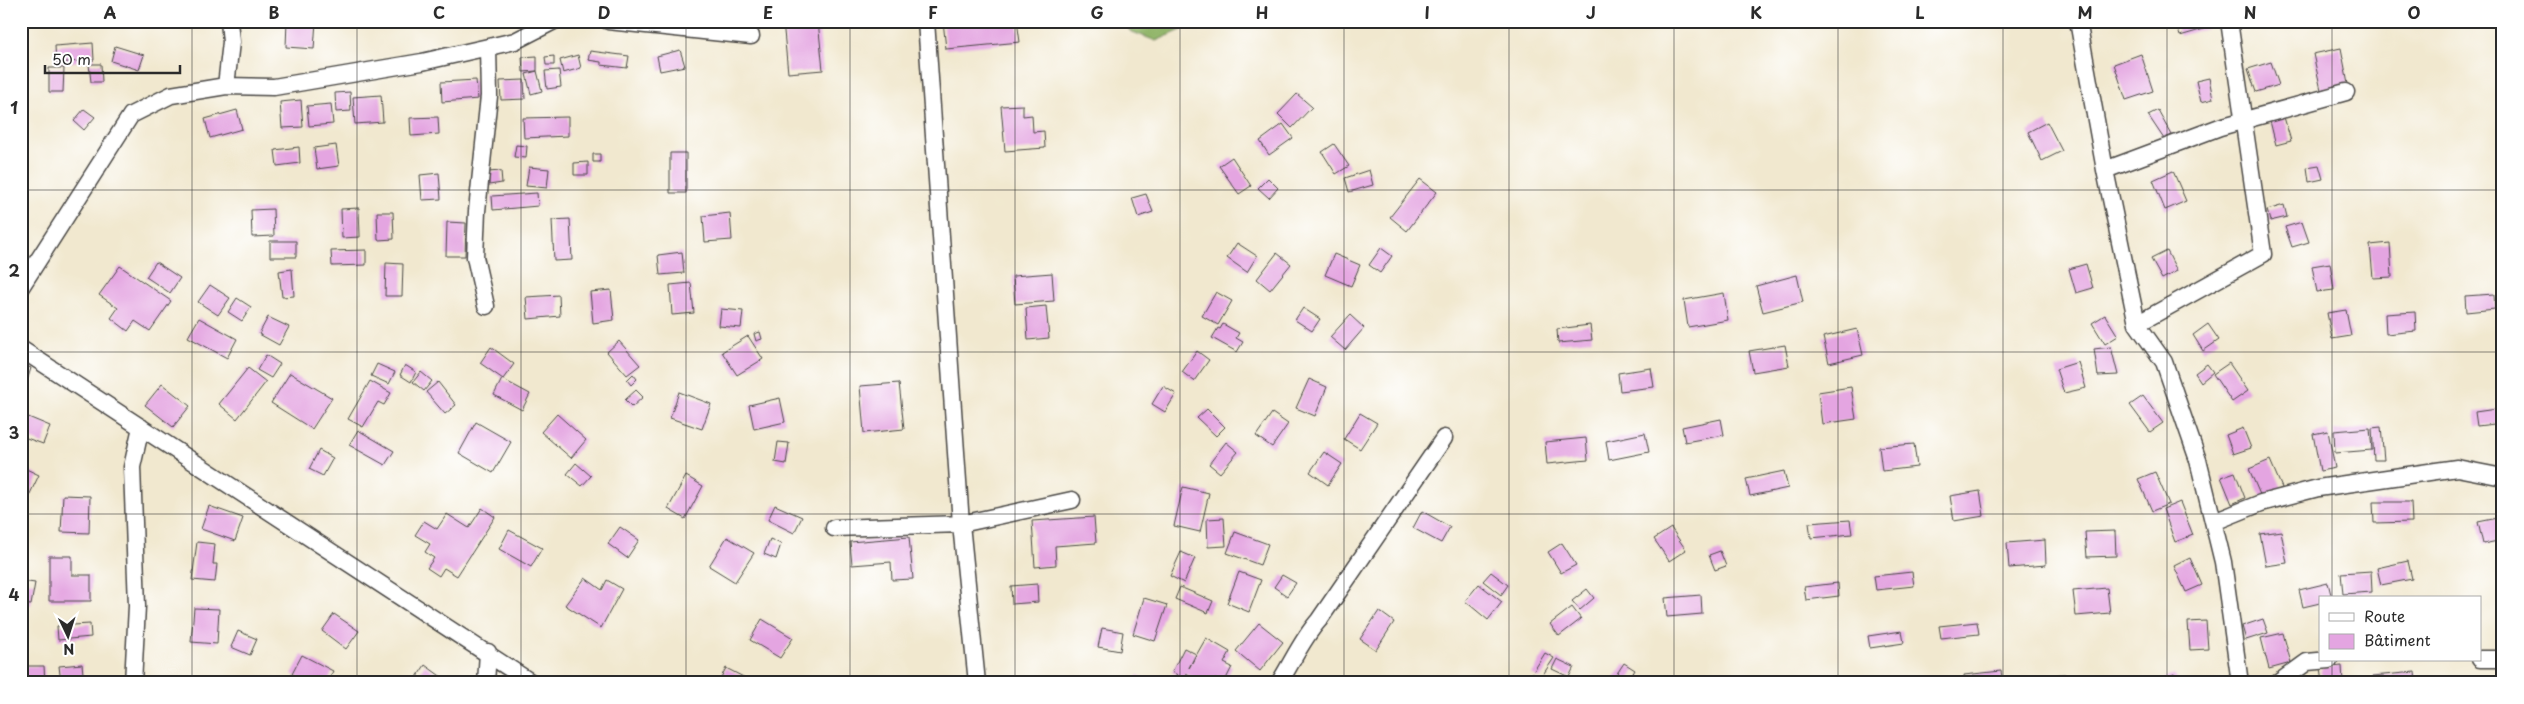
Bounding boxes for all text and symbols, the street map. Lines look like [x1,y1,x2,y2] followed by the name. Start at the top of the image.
[104,0,117,24] text: A
[269,0,280,24] text: B
[433,0,445,24] text: C
[598,0,610,24] text: D
[763,0,773,24] text: E
[928,0,938,24] text: F
[1090,0,1104,24] text: G
[1256,0,1268,24] text: H
[1424,0,1430,24] text: I
[1586,0,1596,24] text: J
[1750,0,1762,24] text: K
[1915,0,1925,24] text: L
[2077,0,2093,24] text: M
[2244,0,2256,24] text: N
[2408,0,2421,24] text: O
[45,42,180,74] scale bar
[52,47,91,70] text: 50 m
[10,95,18,119] text: 1
[8,258,20,282] text: 2
[9,420,19,444] text: 3
[9,582,20,606] text: 4
[2319,596,2482,662] legend
[2364,604,2405,627] text: Route
[42,612,92,662] north arrow
[2364,628,2431,651] text: Bâtiment
[63,639,75,660] text: N

